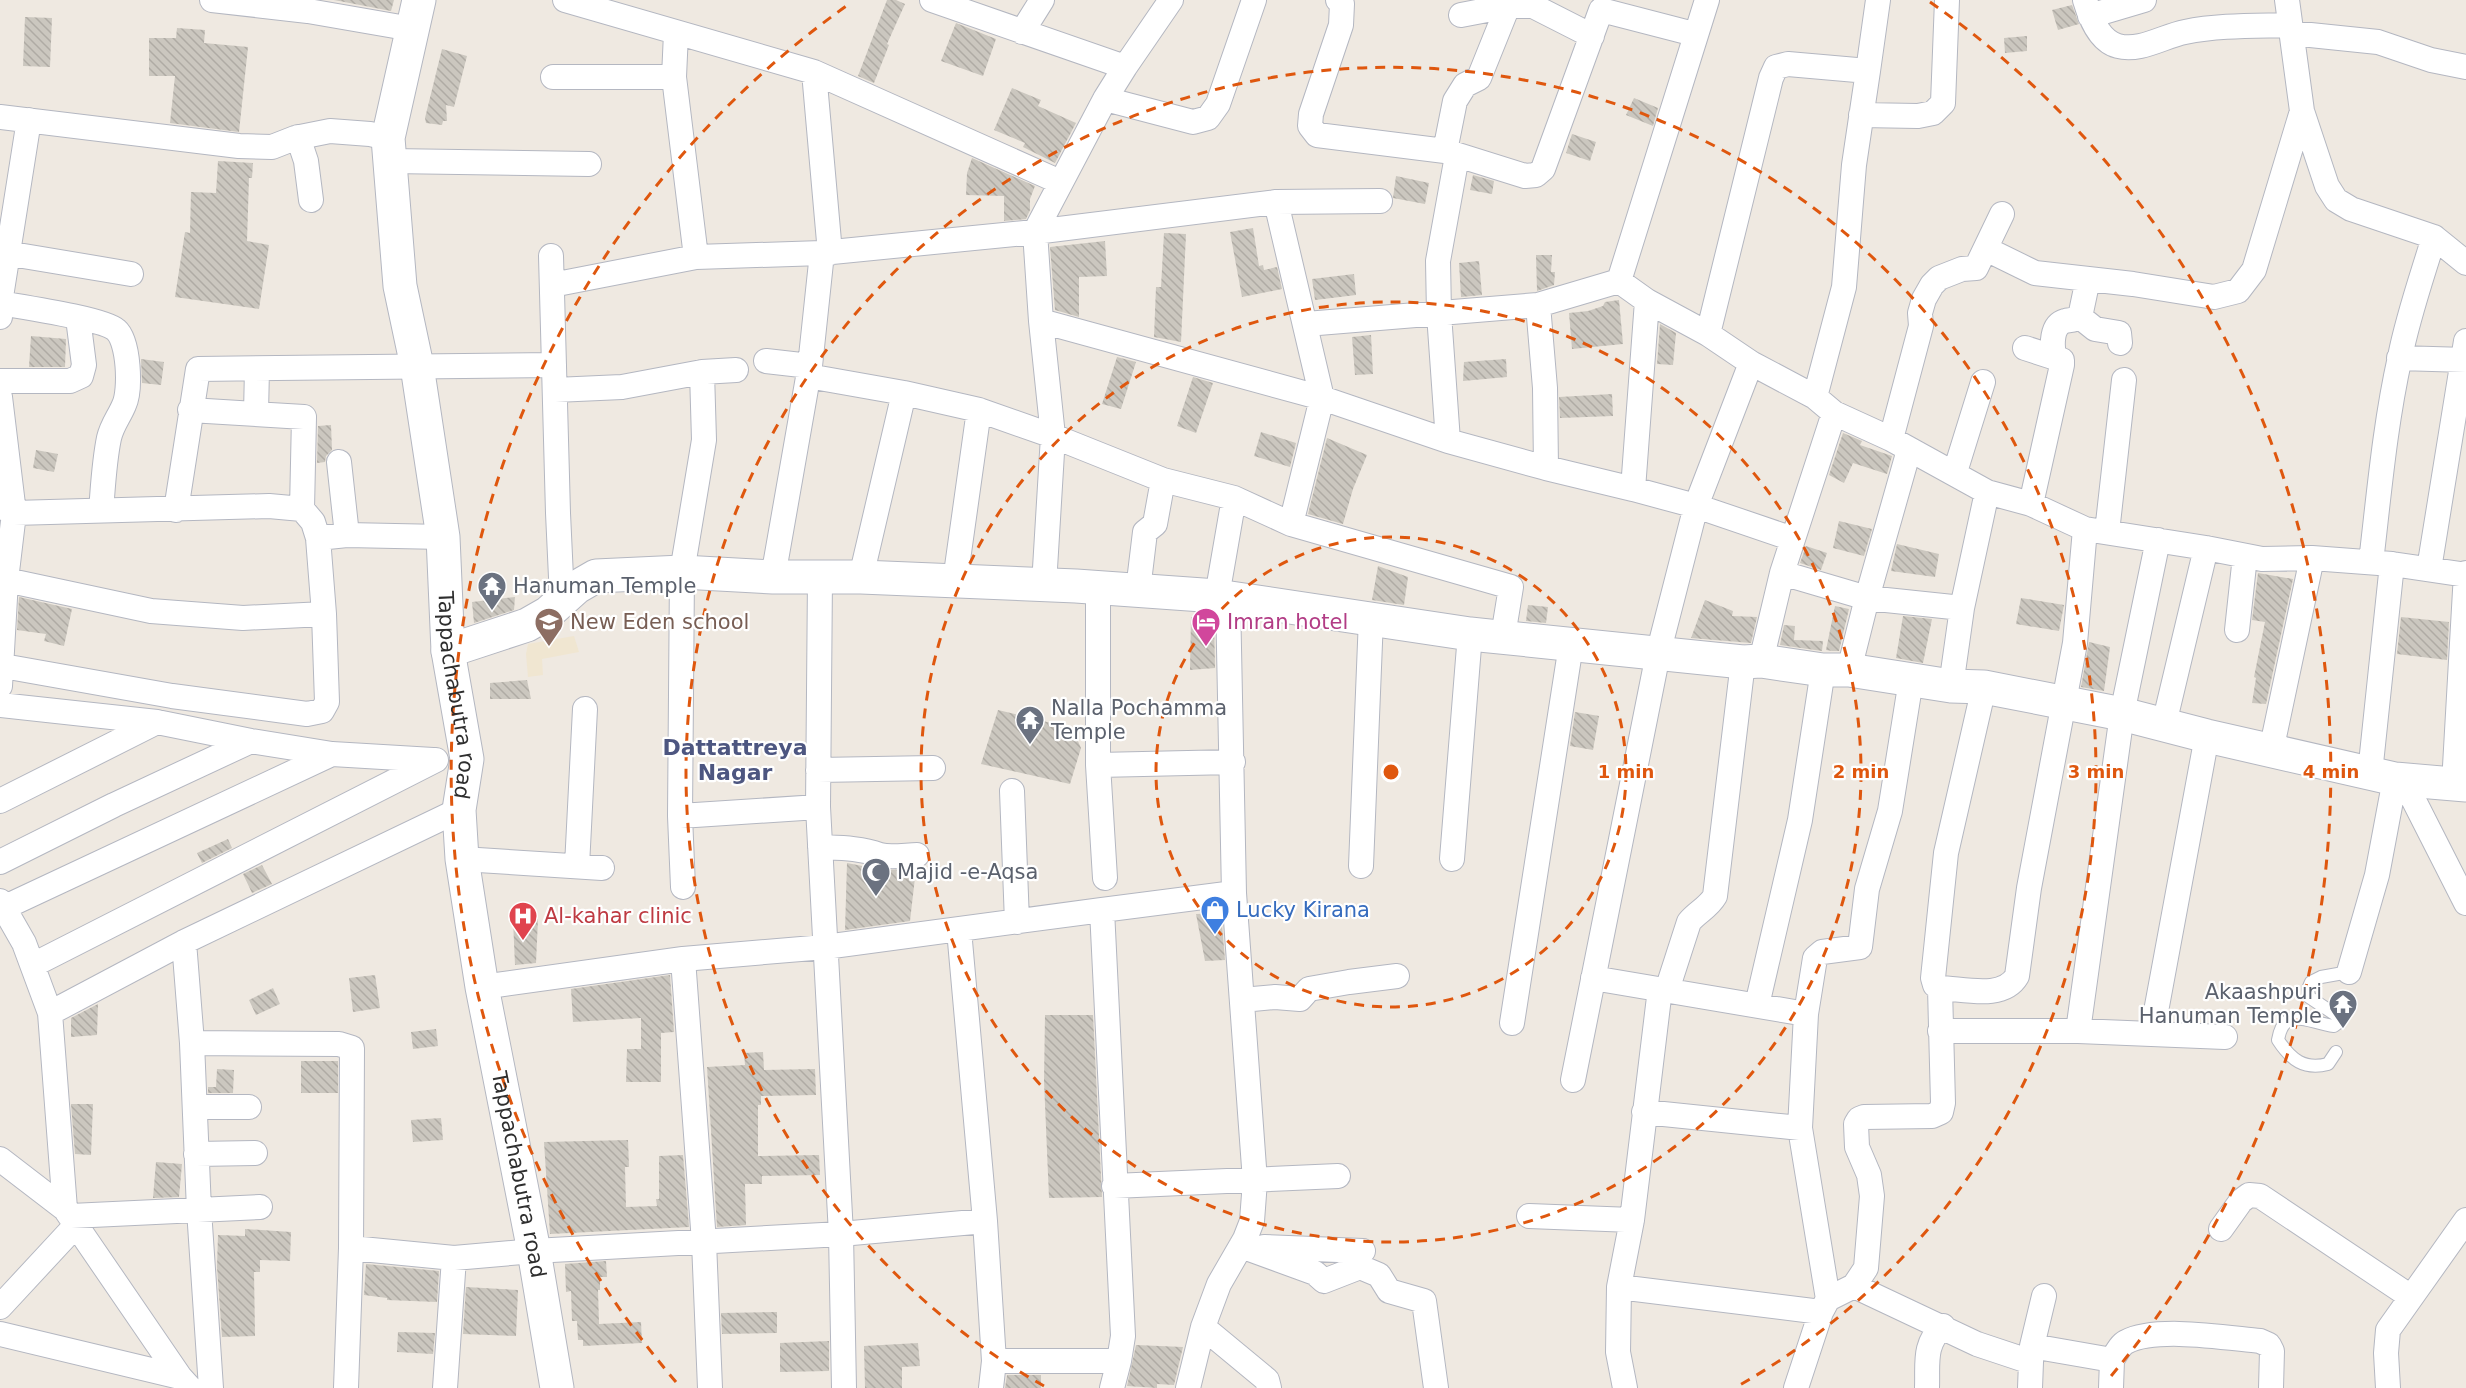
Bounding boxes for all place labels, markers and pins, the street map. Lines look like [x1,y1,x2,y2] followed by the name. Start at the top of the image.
[476,570,508,612] temple icon: Hanuman Temple
[513,574,696,598] place label: Hanuman Temple
[533,606,565,648] school or university icon: New Eden school
[1190,606,1222,648] hotel icon: Imran hotel
[570,610,749,634] place label: New Eden school
[1227,610,1348,634] place label: Imran hotel
[1050,696,1227,744] place label: Nalla Pochamma Temple
[1014,704,1046,746] temple icon: Nalla Pochamma Temple
[1381,762,1401,782] centre of rings
[860,856,892,898] mosque icon: Majid -e-Aqsa
[897,860,1038,884] place label: Majid -e-Aqsa
[1199,894,1231,936] shop icon: Lucky Kirana
[1236,898,1370,922] place label: Lucky Kirana
[507,900,539,942] hospital icon: Al-kahar clinic
[544,904,692,928] place label: Al-kahar clinic
[2139,980,2322,1028] place label: Akaashpuri Hanuman Temple
[2327,988,2359,1030] temple icon: Akaashpuri Hanuman Temple

